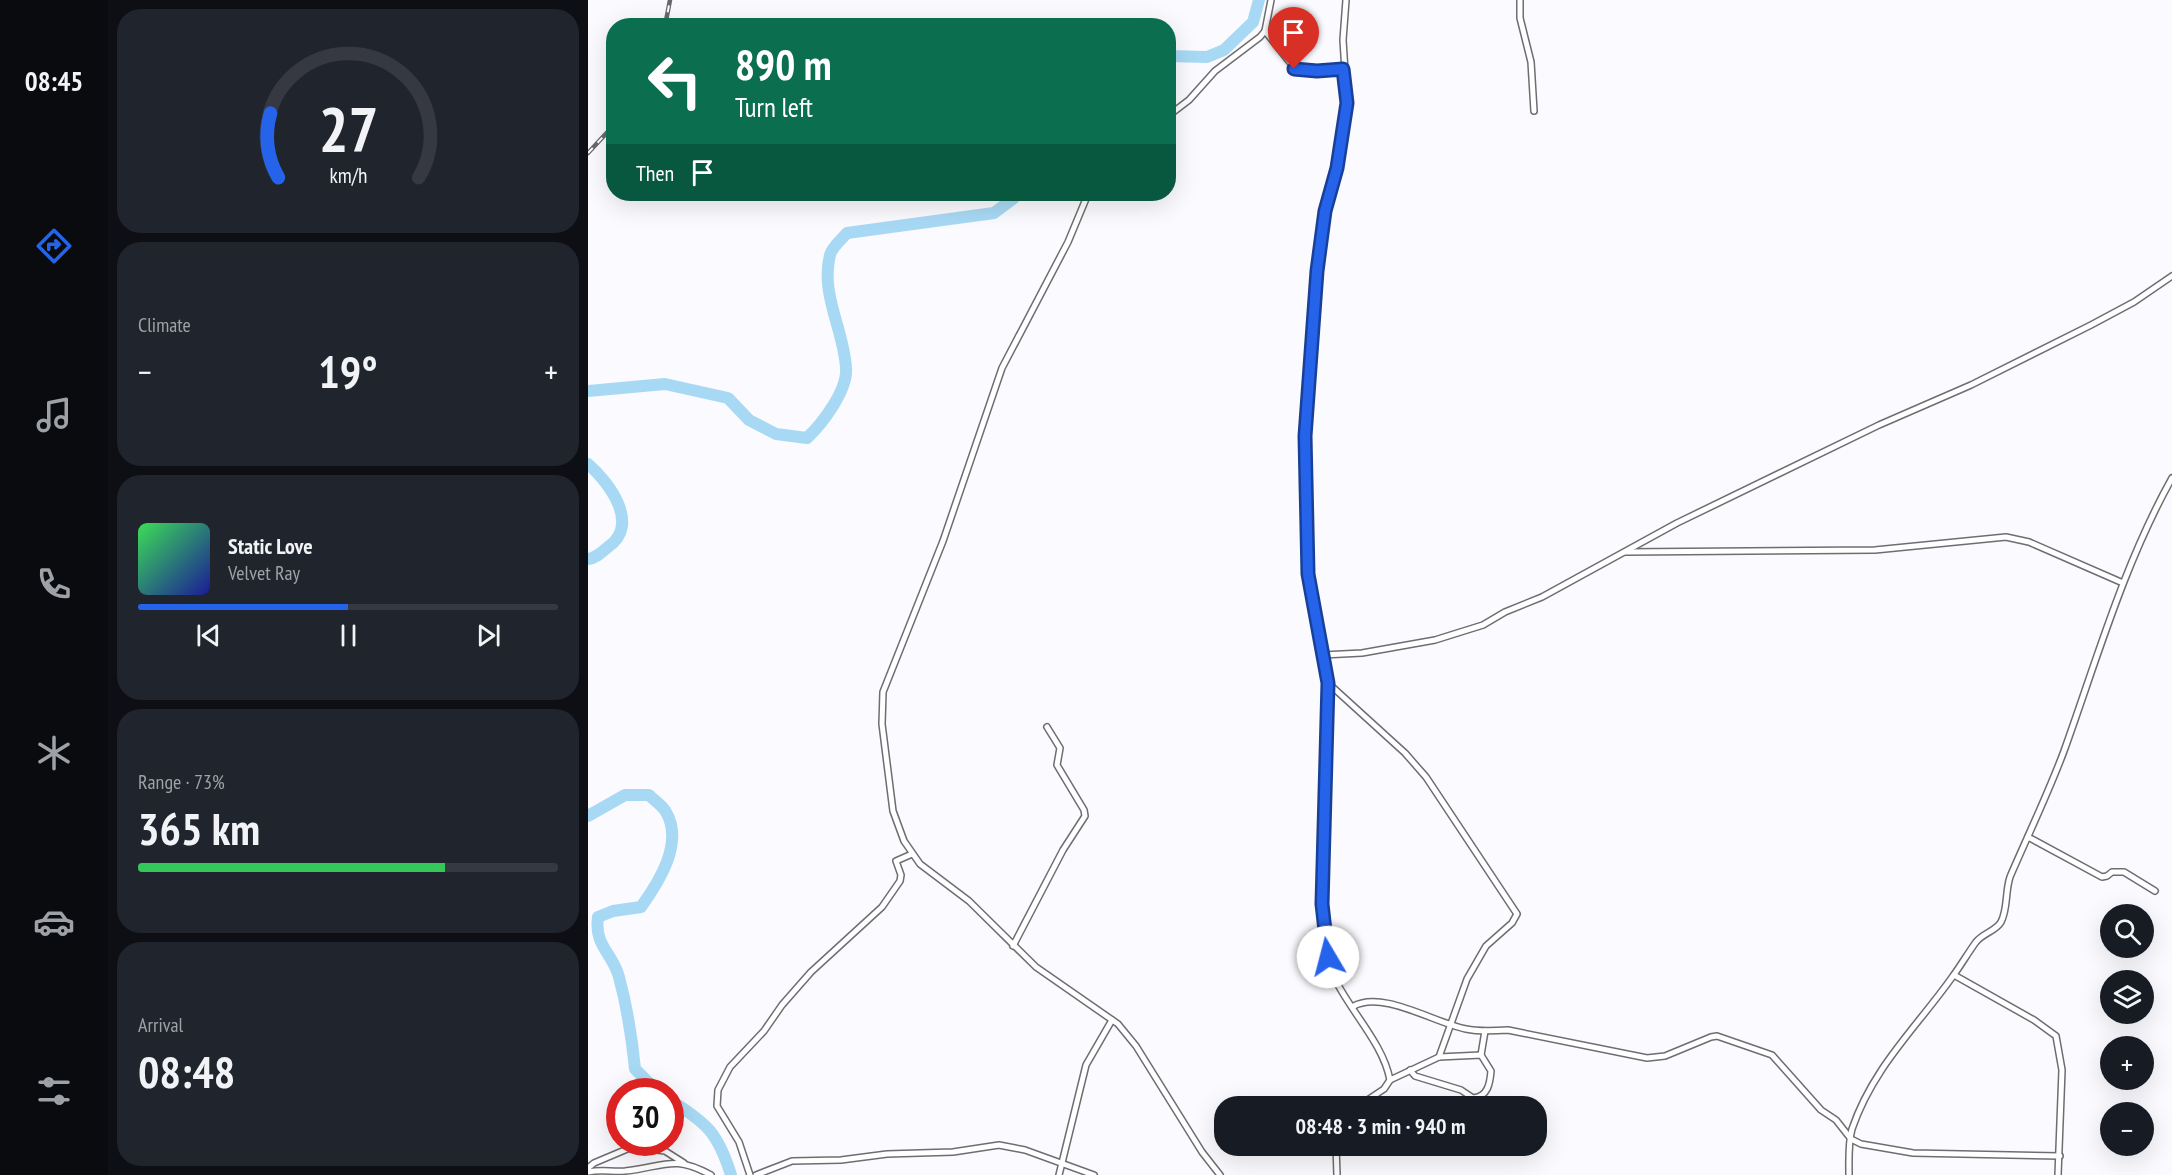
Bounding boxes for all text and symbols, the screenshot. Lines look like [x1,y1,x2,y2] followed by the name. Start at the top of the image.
[1268,7,1319,69] pin
[1277,16,1310,49] icon: arrive
[735,37,832,92] text: 890 m
[636,42,714,120] icon: left
[25,64,83,98] text: 08:45
[318,88,378,169] text: 27
[735,90,813,124] text: Turn left
[686,156,719,189] icon: arrive
[636,159,674,187] text: Then
[329,161,367,189] text: km/h
[33,225,75,267] icon: directions
[138,312,191,338] text: Climate
[318,342,378,400] text: 19°
[138,350,152,393] text: −
[544,350,558,393] text: +
[33,394,75,436] icon: music
[228,532,313,560] text: Static Love
[228,560,300,586] text: Velvet Ray
[33,563,75,605] icon: phone
[192,619,225,652] icon: previous
[332,619,365,652] icon: pause
[472,619,505,652] icon: next
[33,732,75,774] icon: climate
[138,769,225,795] text: Range · 73%
[138,799,260,857] text: 365 km
[33,901,75,943] icon: car
[2100,904,2154,1156] map controls
[2100,904,2154,958] button: search
[1296,925,1360,989] position arrow
[2100,970,2154,1024] button: layers
[138,1012,183,1038] text: Arrival
[2100,1036,2154,1090] button: +
[138,1042,235,1100] text: 08:48
[33,1070,75,1112] icon: filters
[606,1078,684,1156] speed limit sign: 30
[2100,1102,2154,1156] button: −
[1295,1112,1466,1140] text: 08:48 · 3 min · 940 m

